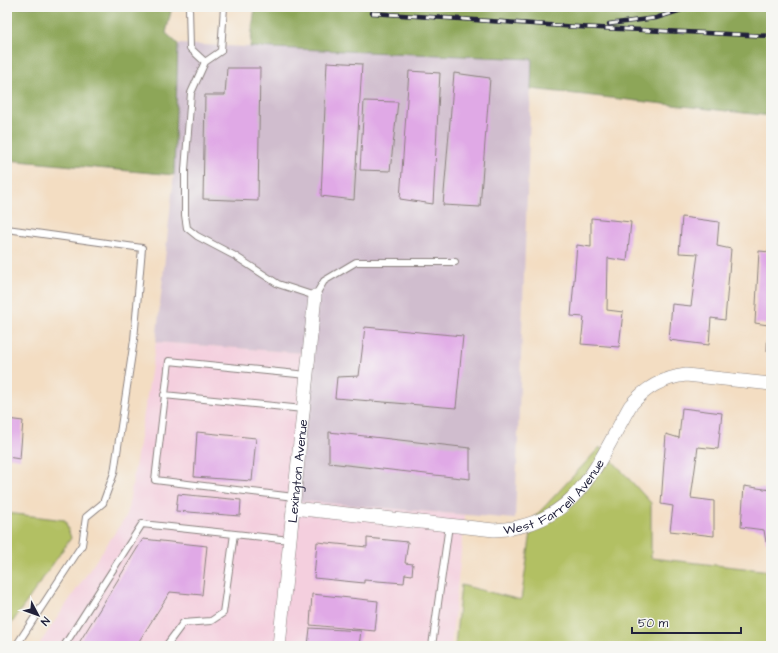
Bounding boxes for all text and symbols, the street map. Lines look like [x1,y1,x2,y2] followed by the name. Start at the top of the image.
[284,418,312,524] street label: Lexington Avenue
[502,456,609,539] street label: West Farrell Avenue
[18,595,58,635] north arrow
[632,609,741,635] scale bar
[37,614,53,629] text: N
[638,615,669,632] text: 50 m

